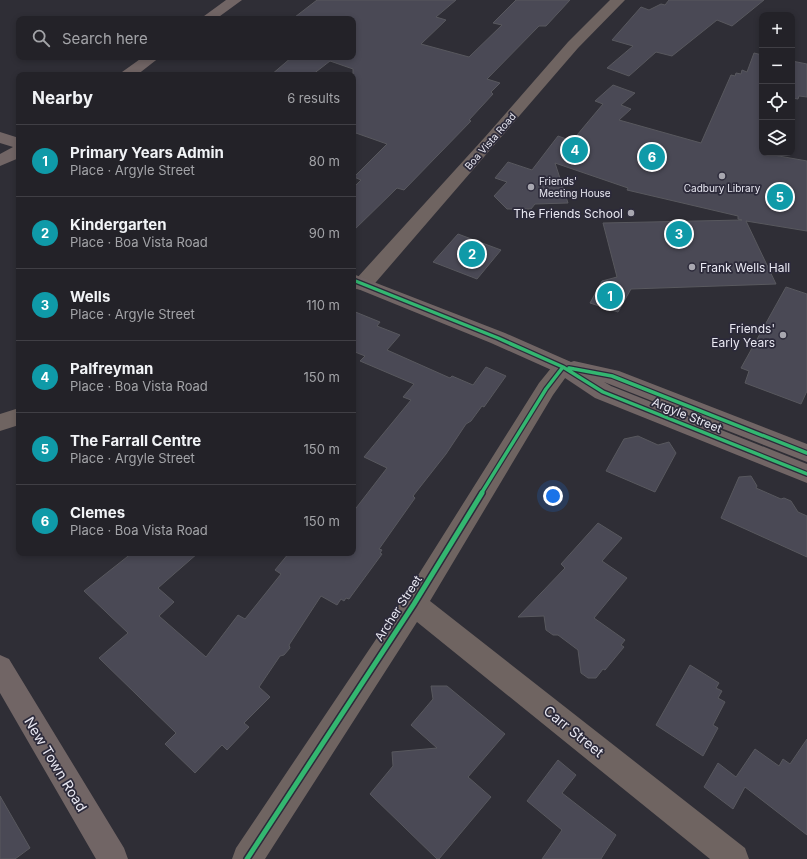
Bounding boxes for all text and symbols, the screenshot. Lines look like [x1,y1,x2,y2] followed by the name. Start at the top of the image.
[759,12,795,156] map controls
[759,12,795,48] button: +
[16,16,356,60] search box
[30,27,52,49] icon: search
[62,29,148,48] text: Search here
[759,48,795,84] button: −
[759,84,795,120] button: locate
[32,88,93,108] text: Nearby
[287,90,340,106] text: 6 results
[462,110,518,172] street label: Boa Vista Road
[759,120,795,156] button: layers
[562,135,588,165] pin: 4
[639,142,665,172] pin: 6
[70,143,224,162] text: Primary Years Admin
[42,153,48,169] text: 1
[309,153,340,169] text: 80 m
[70,162,195,178] text: Place · Argyle Street
[717,171,727,181] marker: Cadbury Library
[539,175,611,199] place label: Friends' Meeting House
[526,182,536,192] marker: Friends' Meeting House
[684,182,761,194] place label: Cadbury Library
[767,182,793,212] pin: 5
[513,206,623,221] place label: The Friends School
[626,208,636,218] marker: The Friends School
[70,215,167,234] text: Kindergarten
[666,219,692,249] pin: 3
[41,225,49,241] text: 2
[309,225,340,241] text: 90 m
[70,234,208,250] text: Place · Boa Vista Road
[459,239,485,269] pin: 2
[700,260,790,275] place label: Frank Wells Hall
[687,262,697,272] marker: Frank Wells Hall
[597,281,623,311] pin: 1
[70,287,110,306] text: Wells
[41,297,49,313] text: 3
[306,297,340,313] text: 110 m
[70,306,195,322] text: Place · Argyle Street
[711,321,775,350] place label: Friends' Early Years
[778,330,788,340] marker: Friends' Early Years
[70,359,153,378] text: Palfreyman
[41,369,49,385] text: 4
[304,369,340,385] text: 150 m
[70,378,208,394] text: Place · Boa Vista Road
[650,394,724,436] street label: Argyle Street
[70,431,201,450] text: The Farrall Centre
[41,441,49,457] text: 5
[304,441,340,457] text: 150 m
[70,450,195,466] text: Place · Argyle Street
[543,486,563,506] your location
[70,503,125,522] text: Clemes
[41,513,49,529] text: 6
[304,513,340,529] text: 150 m
[70,522,208,538] text: Place · Boa Vista Road
[371,572,425,644] street label: Archer Street
[541,702,608,761] street label: Carr Street
[21,714,91,814] street label: New Town Road

